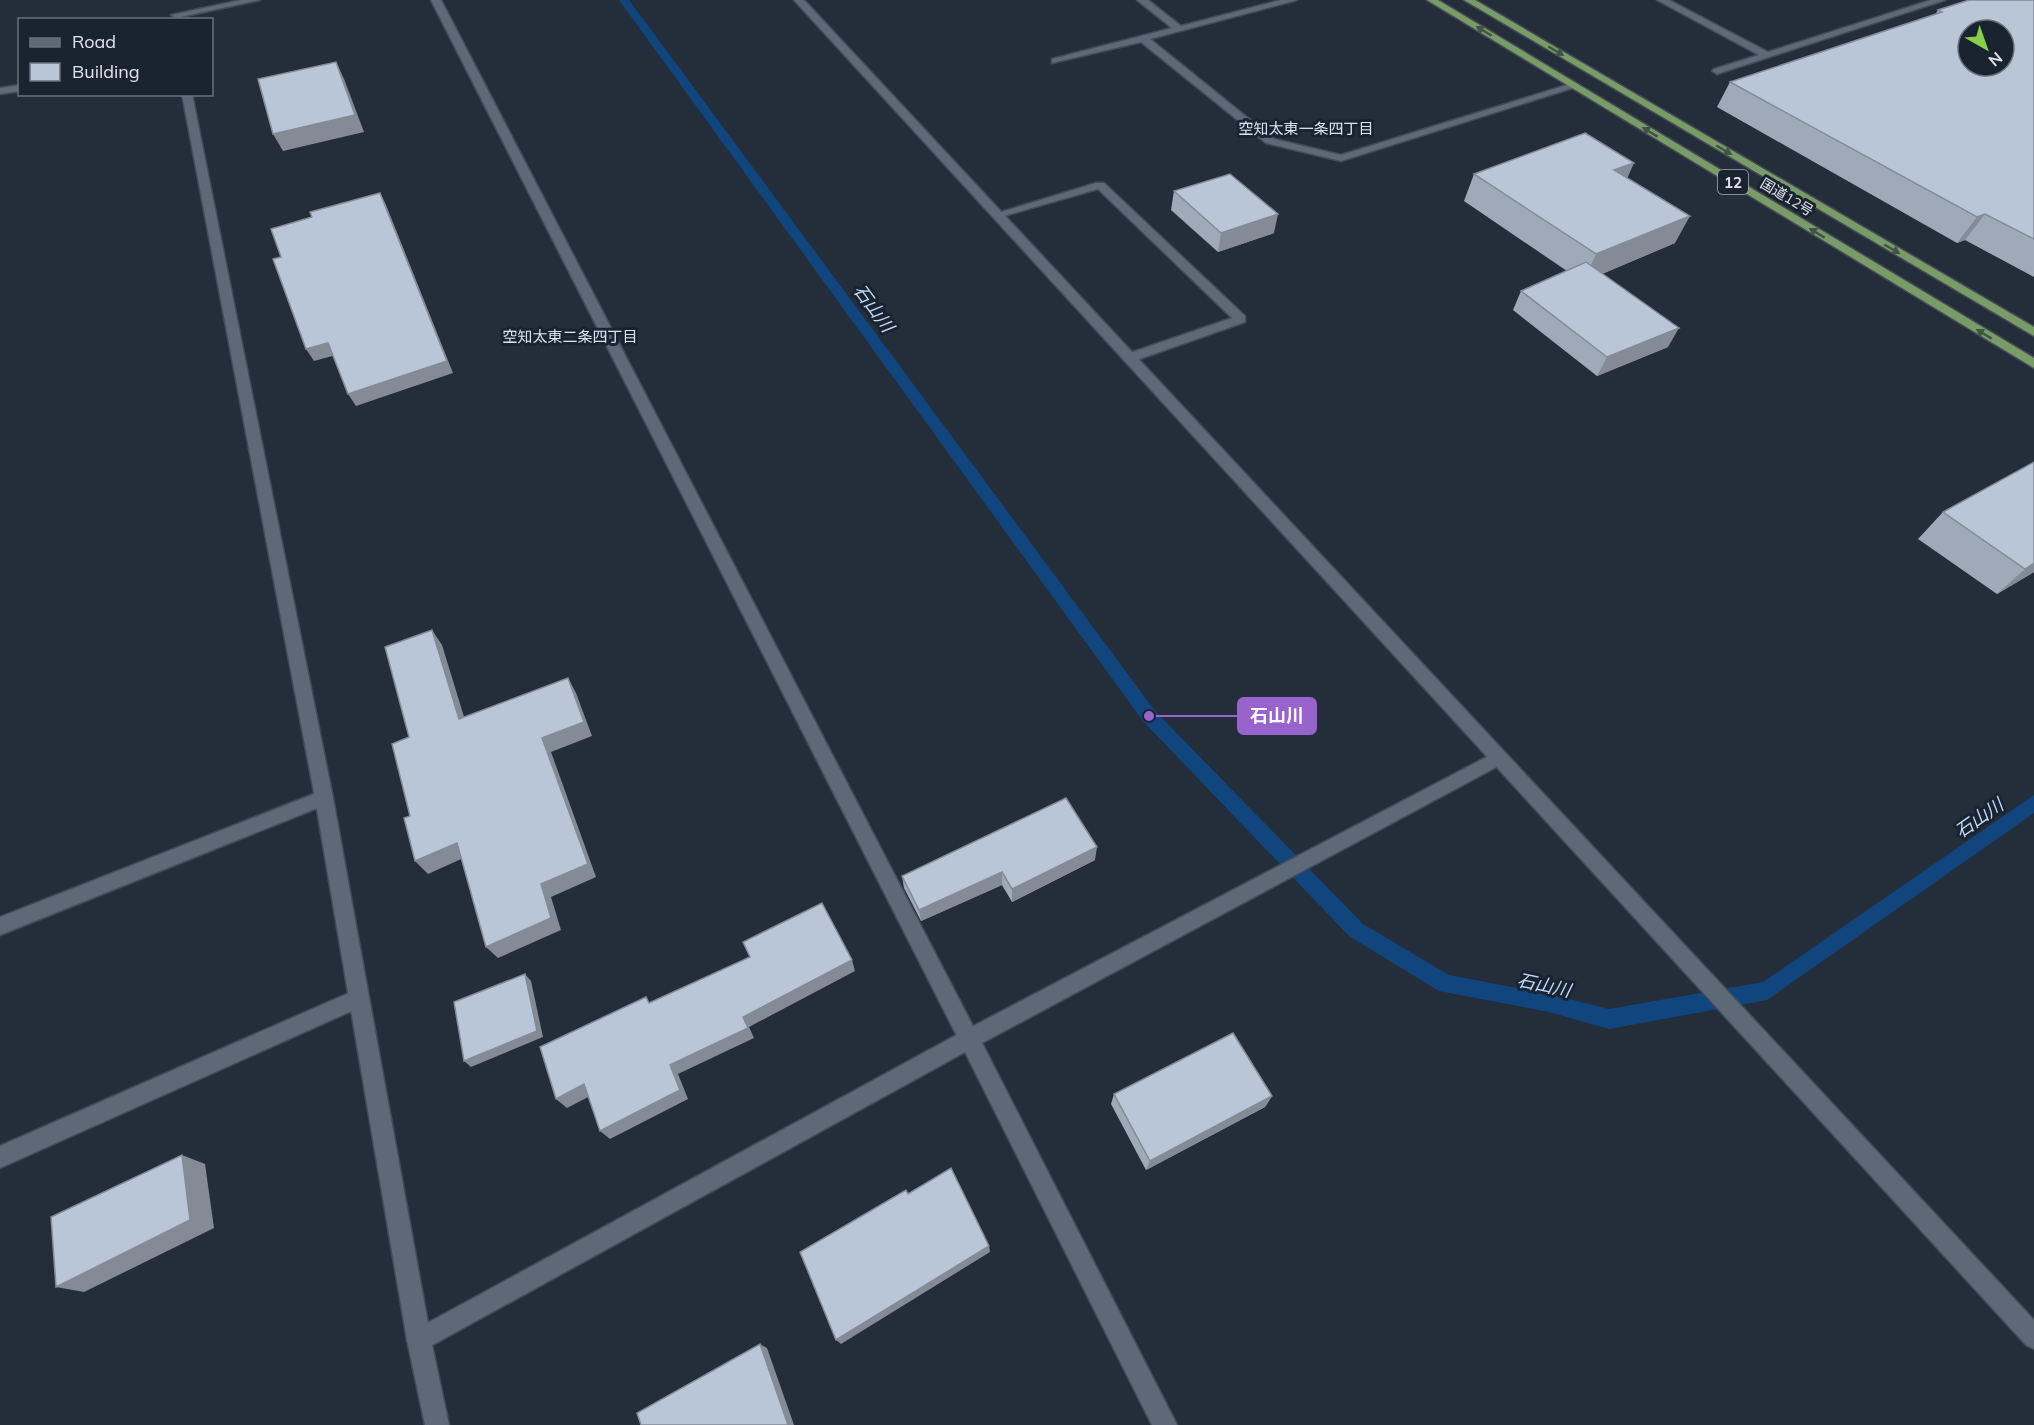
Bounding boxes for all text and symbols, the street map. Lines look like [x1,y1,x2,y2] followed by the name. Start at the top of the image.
[18,18,213,96] legend
[1956,18,2016,78] north arrow
[1475,26,1492,36] one-way arrow
[72,30,116,53] text: Road
[1548,46,1565,56] one-way arrow
[1985,48,2007,71] text: N
[72,60,140,83] text: Building
[1238,119,1374,138] district label: 空知太東一条四丁目
[1642,127,1658,138] one-way arrow
[1716,144,1732,155] one-way arrow
[1718,170,1748,194] road number: 12
[1757,174,1817,220] street label: 国道12号
[1809,228,1825,239] one-way arrow
[1884,243,1900,254] one-way arrow
[849,279,900,338] water label: 石山川
[502,327,638,346] district label: 空知太東二条四丁目
[1976,329,1992,340] one-way arrow
[1238,698,1316,734] callout: 石山川
[1250,704,1304,727] text: 石山川
[1950,792,2009,843] water label: 石山川
[1515,968,1575,1002] water label: 石山川

